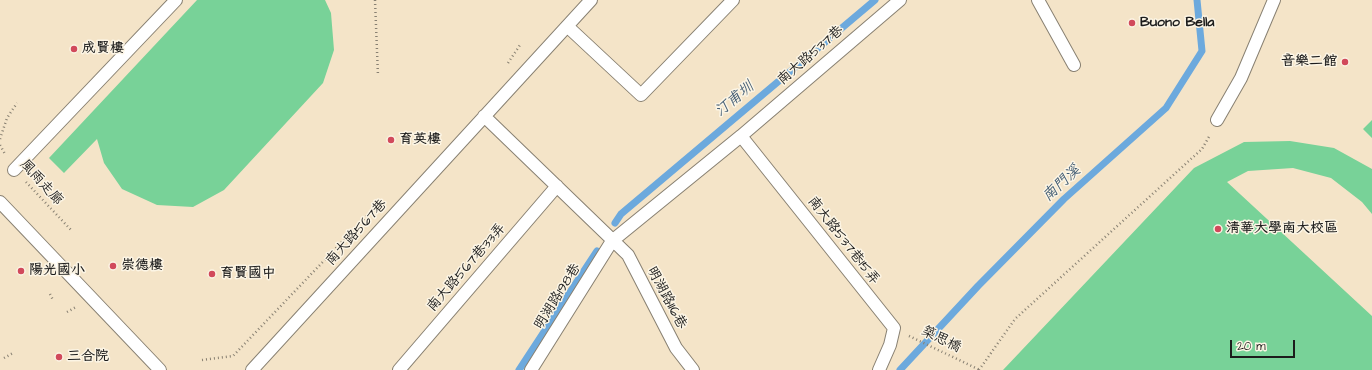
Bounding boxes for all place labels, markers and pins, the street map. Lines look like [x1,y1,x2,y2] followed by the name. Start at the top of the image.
[1140,15,1214,31] place label: Buono Bella
[1127,18,1137,28] marker: Buono Bella
[82,41,124,57] place label: 成賢樓
[69,44,79,54] marker: 成賢樓
[1281,54,1337,70] place label: 音樂二館
[1340,57,1350,67] marker: 音樂二館
[399,132,441,148] place label: 育英樓
[386,135,396,145] marker: 育英樓
[1226,221,1338,237] place label: 清華大學南大校區
[1213,224,1223,234] marker: 清華大學南大校區
[121,258,163,274] place label: 崇德樓
[108,261,118,271] marker: 崇德樓
[29,263,85,279] place label: 陽光國小
[16,266,26,276] marker: 陽光國小
[220,266,276,282] place label: 育賢國中
[207,269,217,279] marker: 育賢國中
[67,349,109,365] place label: 三合院
[54,352,64,362] marker: 三合院

